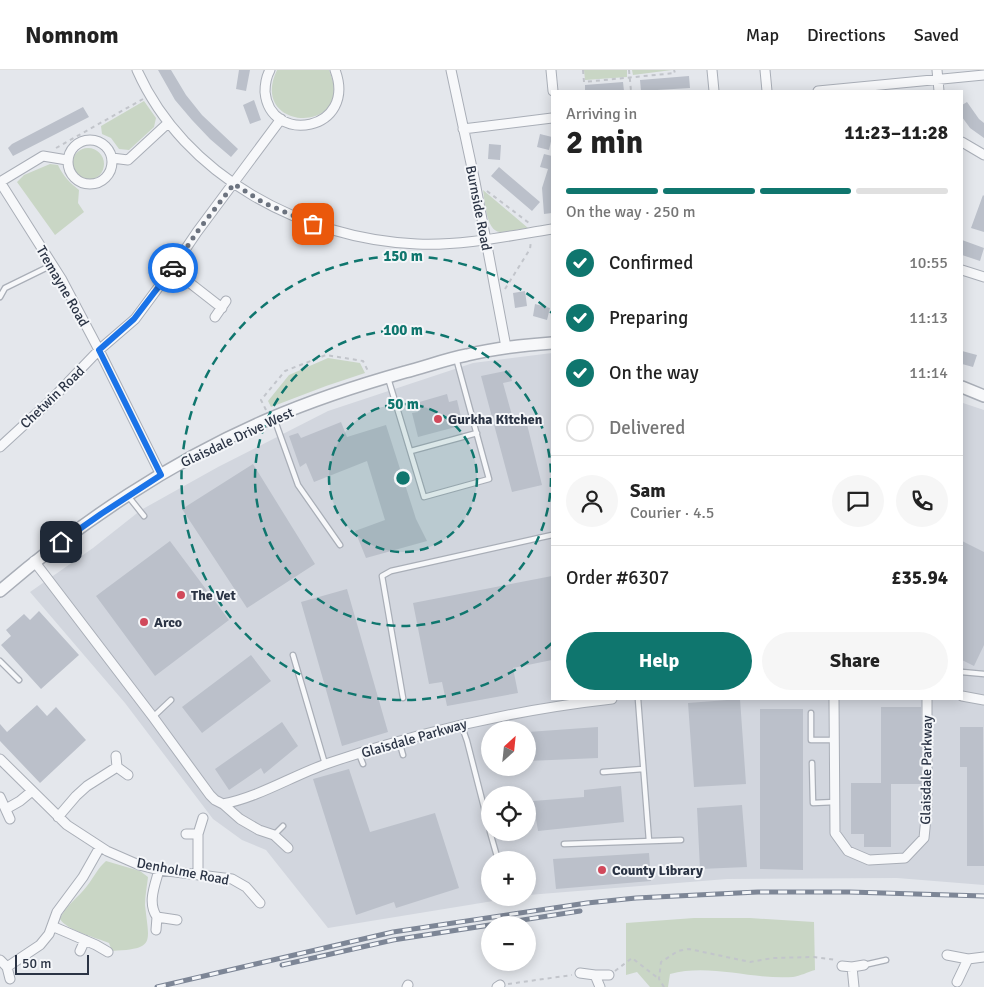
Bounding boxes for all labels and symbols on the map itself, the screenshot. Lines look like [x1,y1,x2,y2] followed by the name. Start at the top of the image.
[462,164,495,252] street label: Burnside Road
[292,203,334,245] pin
[33,243,93,330] street label: Tremayne Road
[148,243,198,293] courier
[383,247,423,265] text: 150 m
[383,321,423,339] text: 100 m
[17,362,88,432] street label: Chetwin Road
[387,395,419,413] text: 50 m
[178,404,296,471] street label: Glaisdale Drive West
[448,411,543,428] place label: Gurkha Kitchen
[432,413,444,425] marker: Gurkha Kitchen
[394,469,412,487] centre of rings
[40,521,82,563] pin
[191,587,237,604] place label: The Vet
[175,589,187,601] marker: The Vet
[154,614,182,631] place label: Arco
[138,616,150,628] marker: Arco
[359,715,469,762] street label: Glaisdale Parkway
[917,715,936,825] street label: Glaisdale Parkway
[481,721,536,776] north arrow
[135,854,231,889] street label: Denholme Road
[612,862,703,879] place label: County Library
[596,864,608,876] marker: County Library
[15,952,89,975] scale bar

